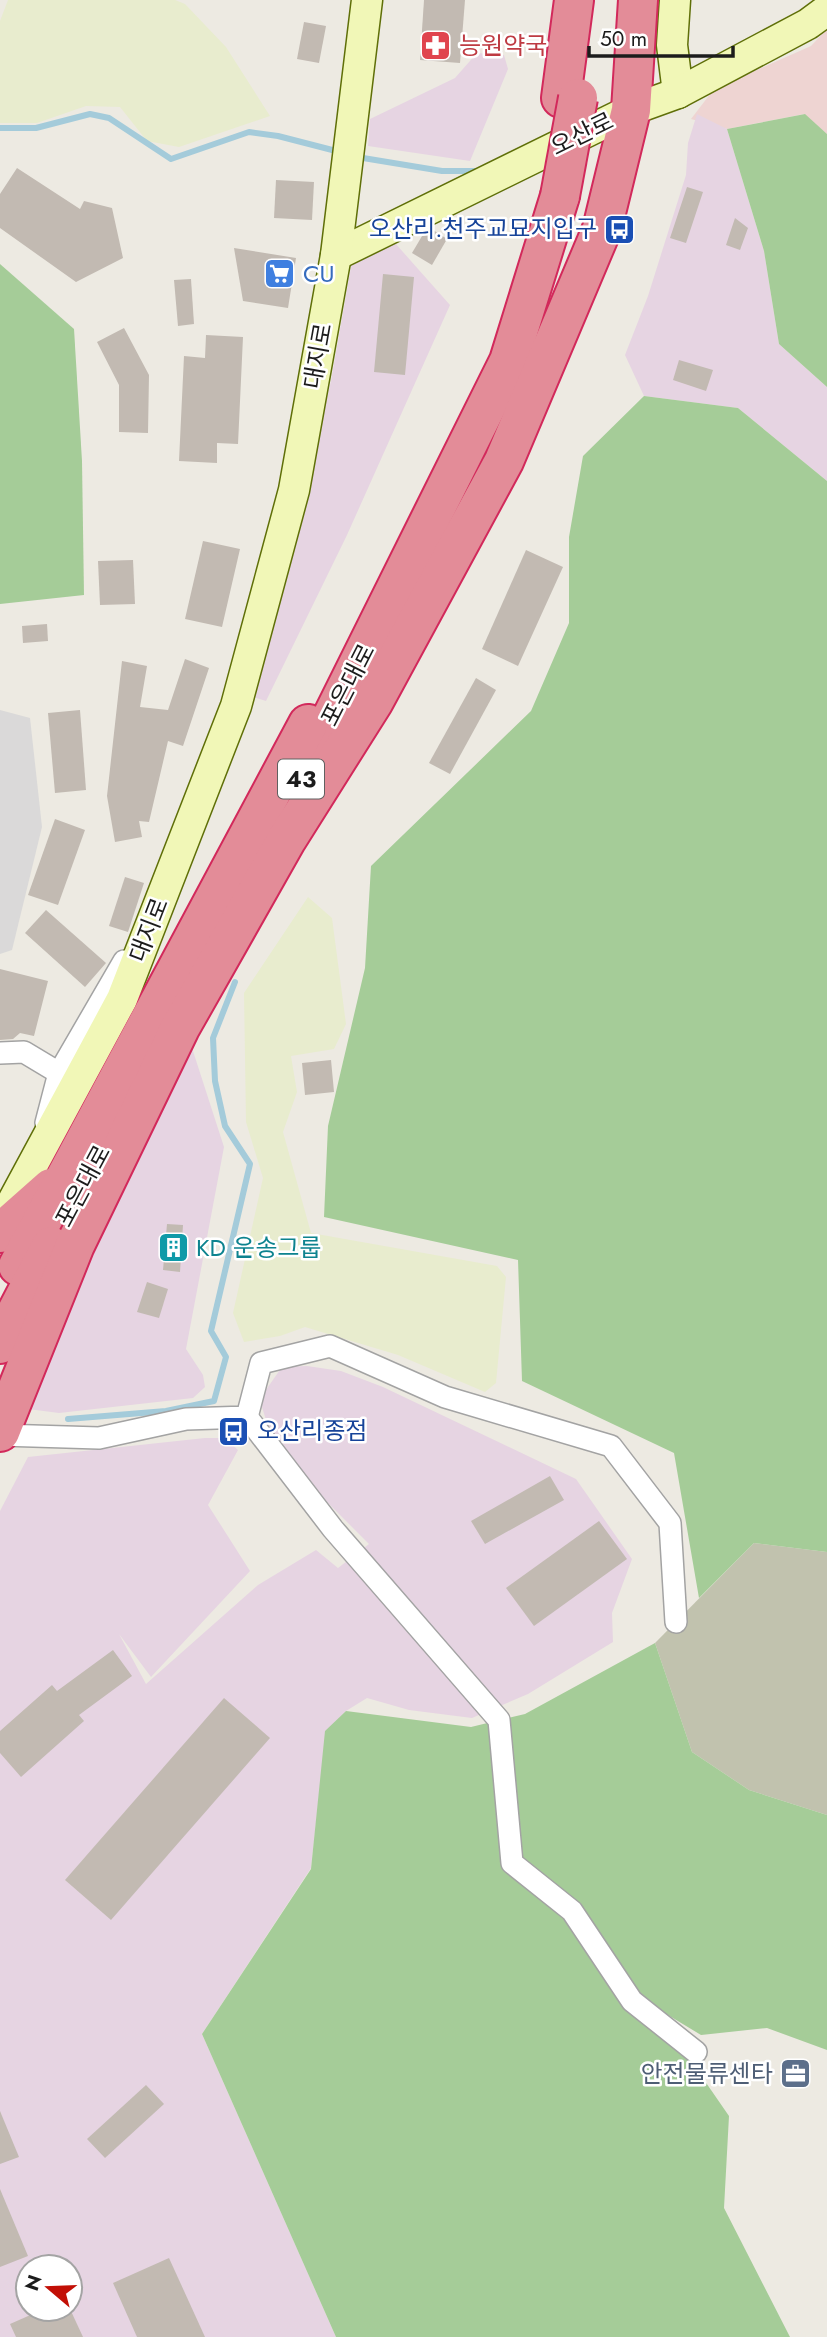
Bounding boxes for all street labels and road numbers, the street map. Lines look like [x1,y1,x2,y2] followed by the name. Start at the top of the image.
[544,103,619,164] street label: 오산로
[295,320,340,392] street label: 대지로
[312,637,383,732] street label: 포은대로
[278,760,324,799] road number: 43
[120,893,177,967] street label: 대지로
[46,1139,119,1233] street label: 포은대로

